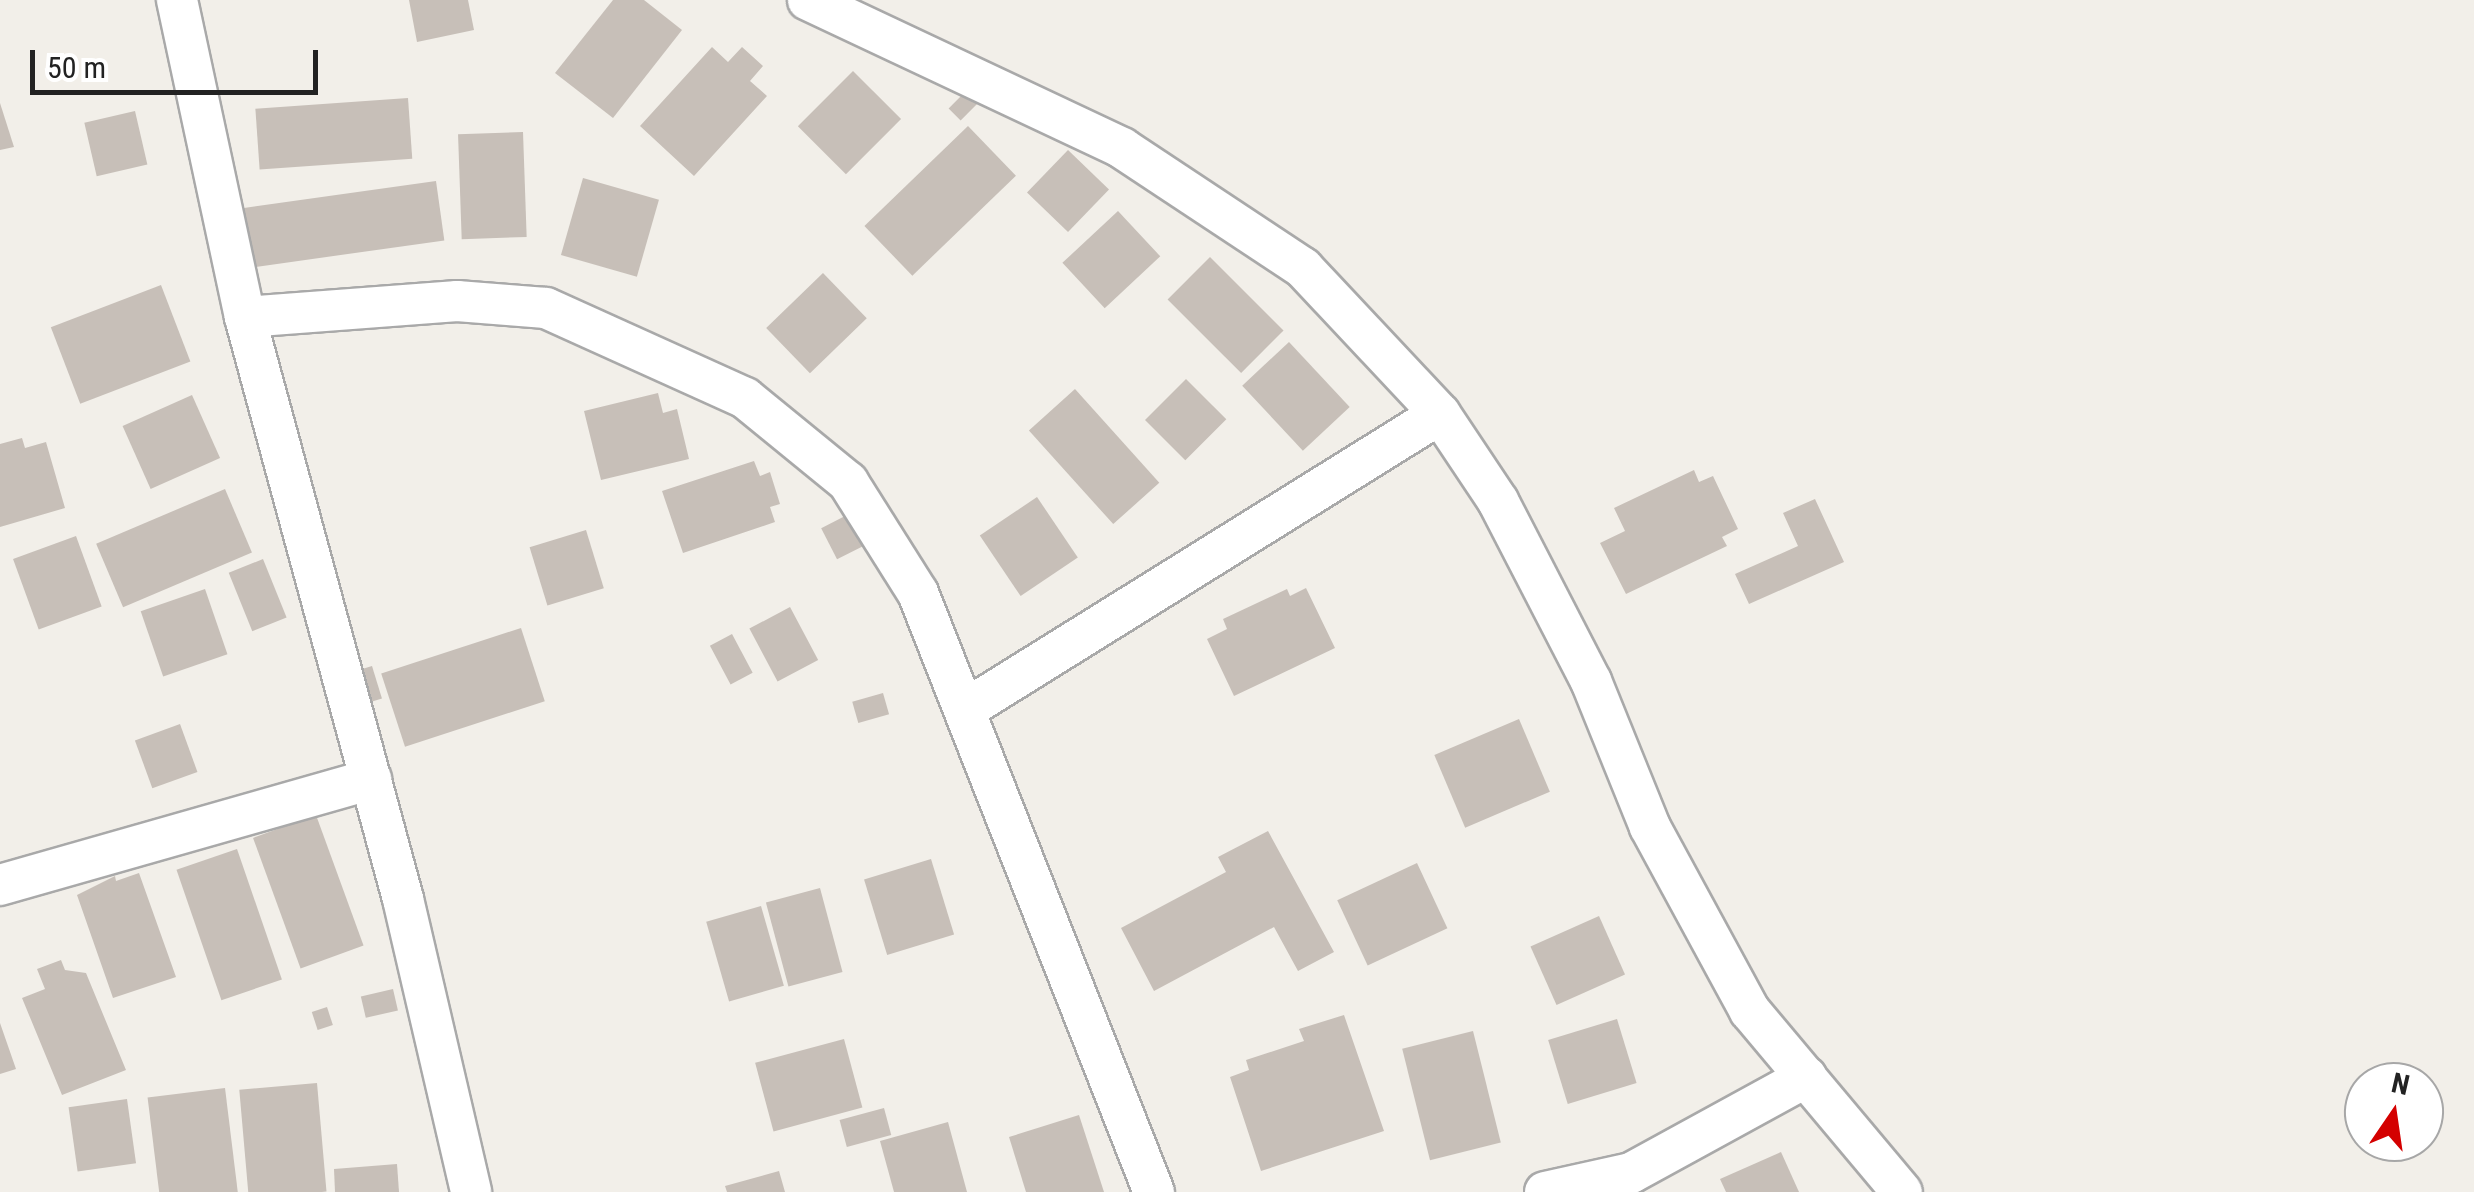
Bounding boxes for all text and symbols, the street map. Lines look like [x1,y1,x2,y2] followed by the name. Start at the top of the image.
[35,30,322,92] scale bar
[47,50,106,85] text: 50 m
[2344,1062,2444,1162] north arrow
[2388,1066,2412,1102] text: N

